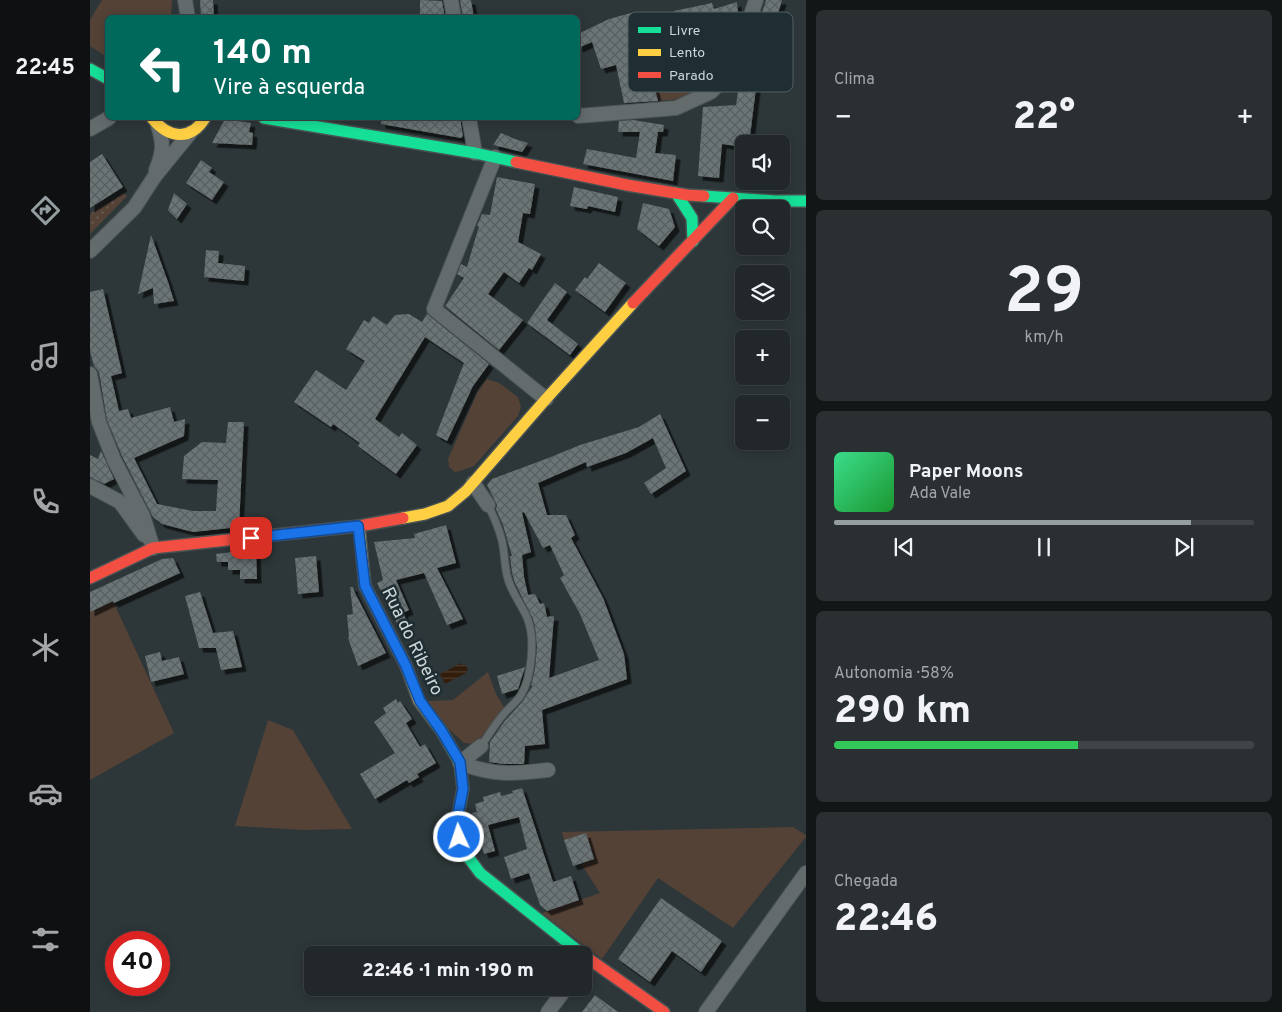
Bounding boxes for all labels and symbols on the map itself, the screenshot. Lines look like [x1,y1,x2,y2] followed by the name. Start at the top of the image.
[628,12,793,92] legend
[669,23,700,40] text: Livre
[669,45,705,62] text: Lento
[669,68,714,85] text: Parado
[230,517,272,559] pin
[375,584,448,700] street label: Rua do Ribeiro
[432,810,484,862] position arrow
[105,931,170,996] speed limit sign: 40

